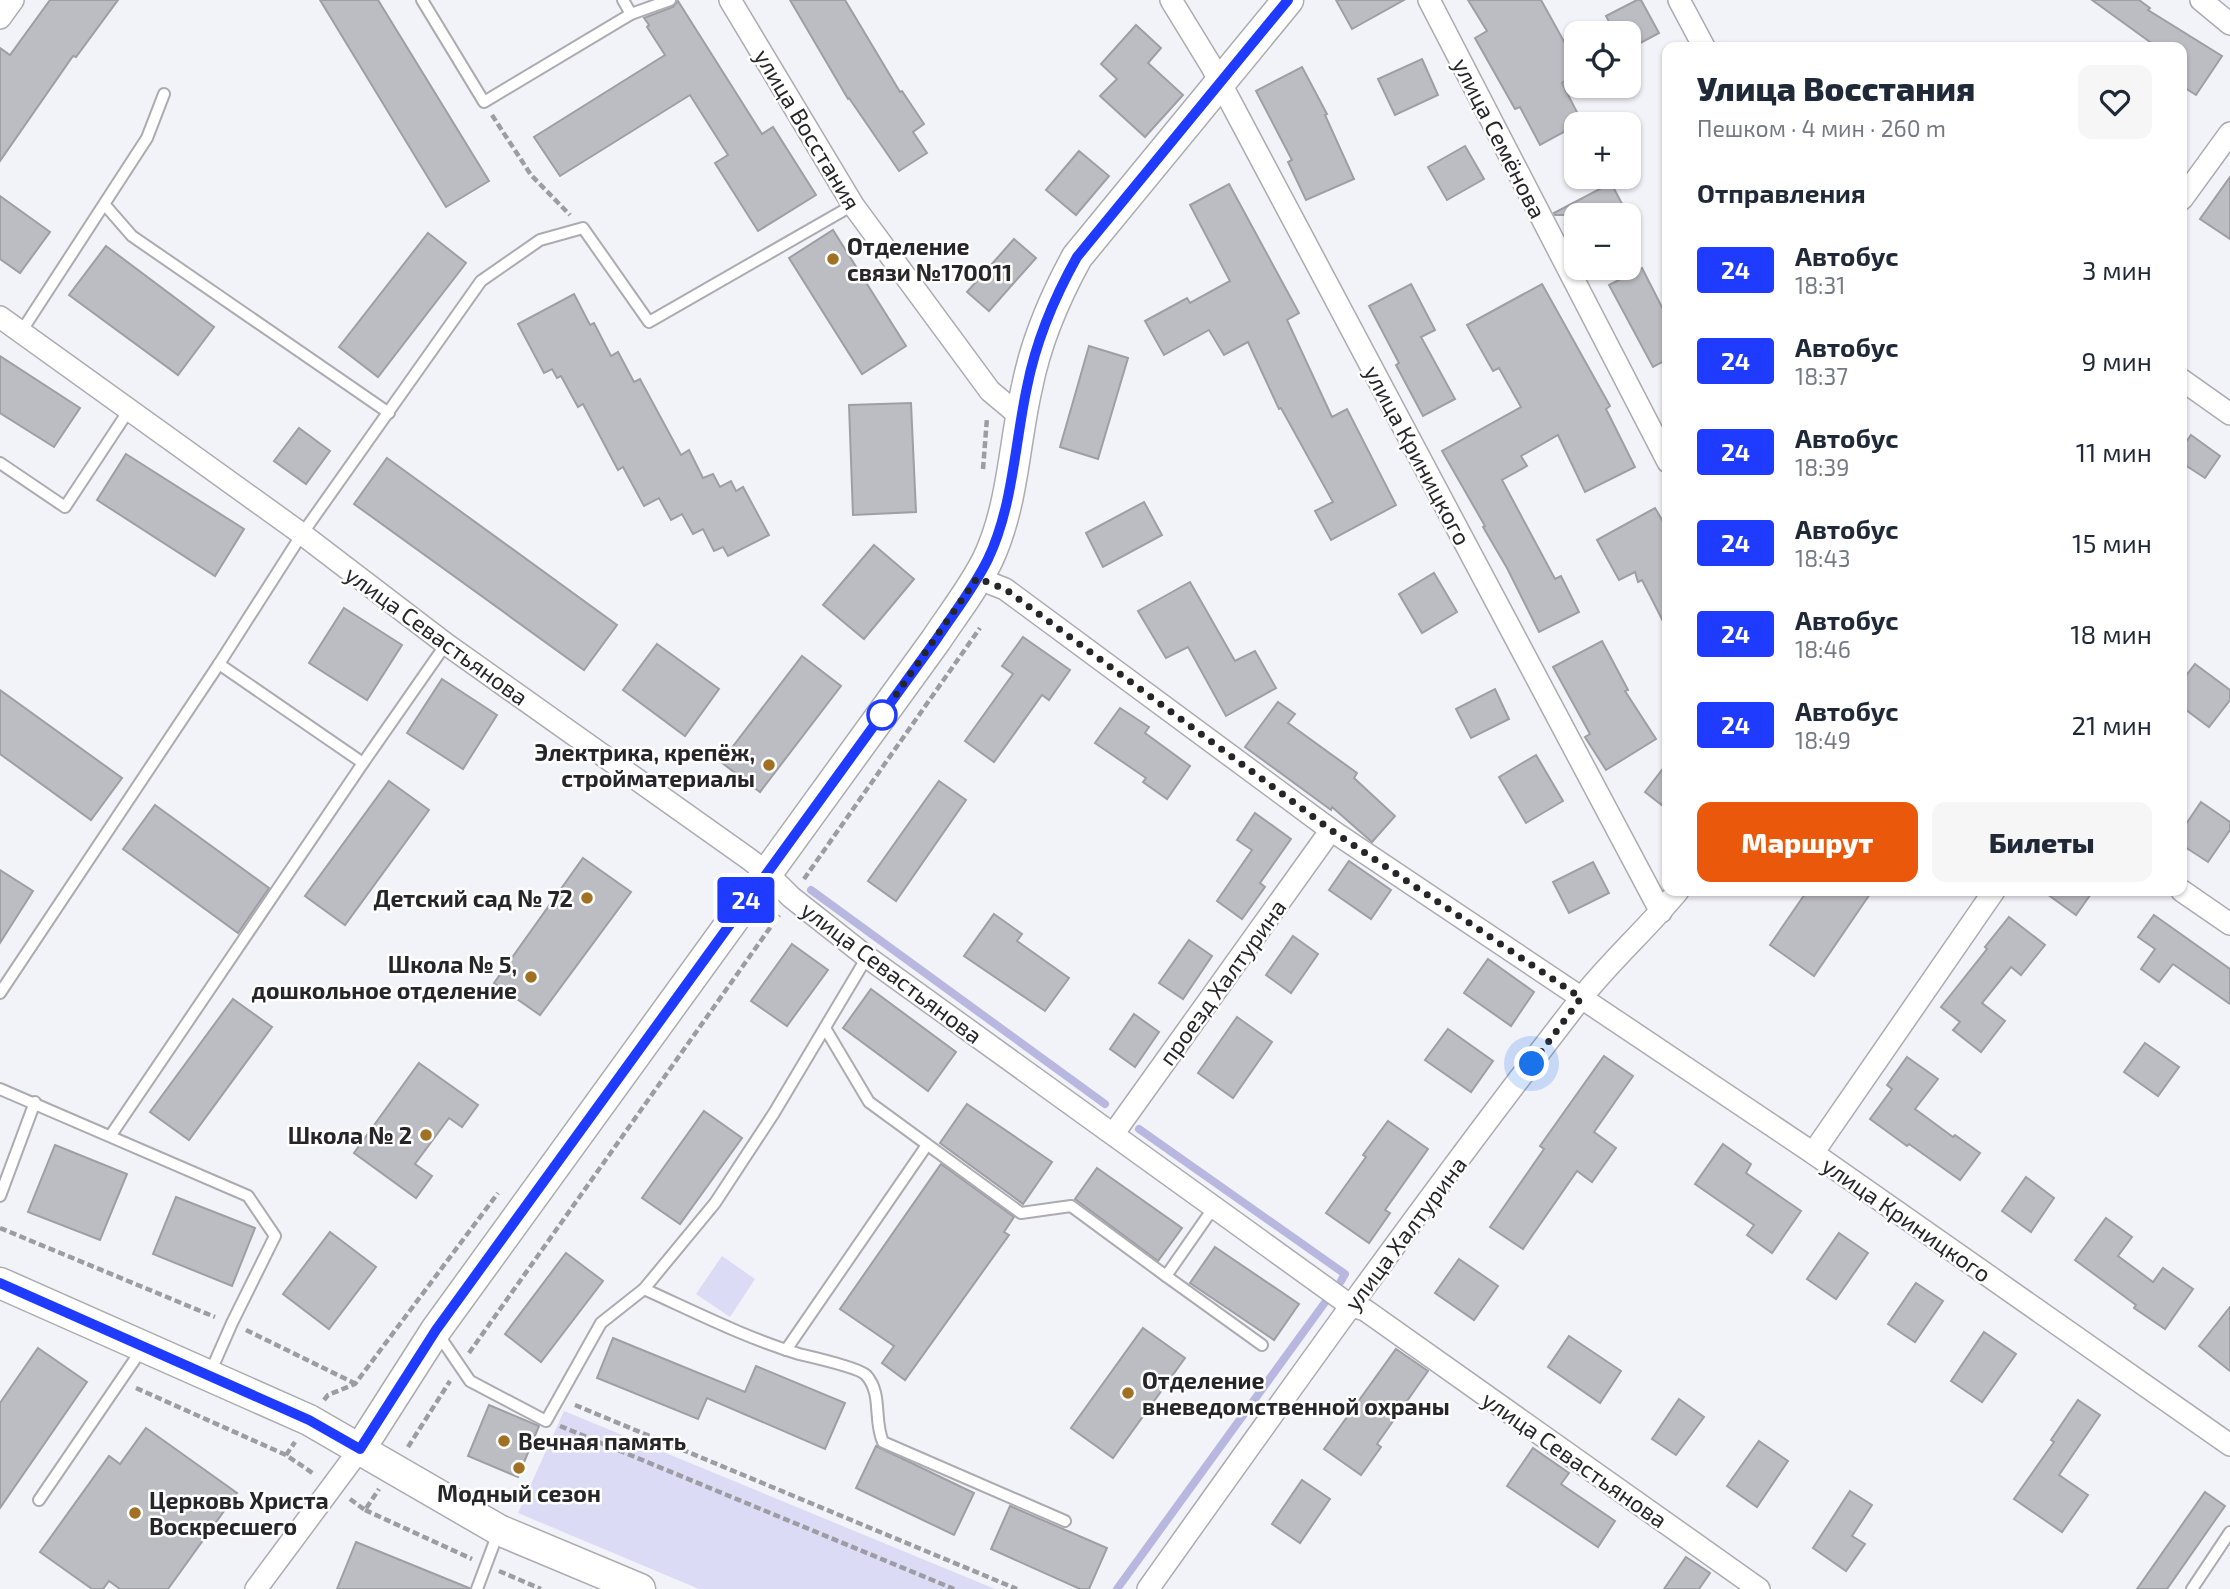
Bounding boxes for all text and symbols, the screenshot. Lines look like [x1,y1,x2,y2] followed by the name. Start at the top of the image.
[1564,21,1641,280] map controls
[1564,21,1641,98] button: locate
[748,44,867,215] street label: улица Восстания
[1447,53,1552,223] street label: улица Семёнова
[2078,65,2152,139] button: heart
[1697,68,1975,108] text: Улица Восстания
[1564,112,1641,189] button: +
[1697,114,1946,142] text: Пешком · 4 мин · 260 m
[1697,177,1866,208] text: Отправления
[1564,203,1641,280] button: −
[847,232,1012,286] place label: Отделение связи №170011
[1795,240,1898,271] text: Автобус
[825,251,841,267] marker: Отделение связи №170011
[2082,254,2152,285] text: 3 мин
[1721,255,1750,284] text: 24
[1795,271,1846,299] text: 18:31
[1795,331,1898,362] text: Автобус
[2081,345,2152,376] text: 9 мин
[1721,346,1750,375] text: 24
[1358,360,1477,550] street label: улица Криницкого
[1795,362,1848,390] text: 18:37
[1795,422,1898,453] text: Автобус
[2076,436,2152,467] text: 11 мин
[1721,437,1750,466] text: 24
[1795,453,1850,481] text: 18:39
[1795,513,1898,544] text: Автобус
[2072,527,2152,558] text: 15 мин
[1721,528,1750,557] text: 24
[1795,544,1850,572] text: 18:43
[340,559,534,712] street label: улица Севастьянова
[1795,604,1898,635] text: Автобус
[2070,618,2152,649] text: 18 мин
[1721,619,1750,648] text: 24
[1795,635,1851,663] text: 18:46
[1795,695,1898,726] text: Автобус
[867,700,897,730] unlabelled marker
[2071,709,2152,740] text: 21 мин
[1721,710,1750,739] text: 24
[1795,726,1851,754] text: 18:49
[534,738,755,792] place label: Электрика, крепёж, стройматериалы
[761,757,777,773] marker: Электрика, крепёж, стройматериалы
[1697,802,1918,882] button: Маршрут
[1932,802,2152,882] button: Билеты
[714,877,778,923] line badge: 24
[373,884,573,912] place label: Детский сад № 72
[731,885,761,914] text: 24
[579,890,595,906] marker: Детский сад № 72
[1152,894,1292,1071] street label: проезд Халтурина
[795,895,988,1050] street label: улица Севастьянова
[252,950,517,1004] place label: Школа № 5, дошкольное отделение
[523,969,539,985] marker: Школа № 5, дошкольное отделение
[1514,1046,1549,1081] your location
[288,1121,412,1149] place label: Школа № 2
[418,1127,434,1143] marker: Школа № 2
[1338,1150,1473,1316] street label: улица Халтурина
[1817,1150,1997,1289] street label: улица Криницкого
[1142,1366,1450,1420] place label: Отделение вневедомственной охраны
[1120,1385,1136,1401] marker: Отделение вневедомственной охраны
[1477,1385,1673,1534] street label: улица Севастьянова
[518,1427,686,1455] place label: Вечная память
[496,1433,512,1449] marker: Вечная память
[511,1460,527,1476] marker: Модный сезон
[437,1479,601,1507] place label: Модный сезон
[149,1486,329,1540] place label: Церковь Христа Воскресшего
[127,1505,143,1521] marker: Церковь Христа Воскресшего

